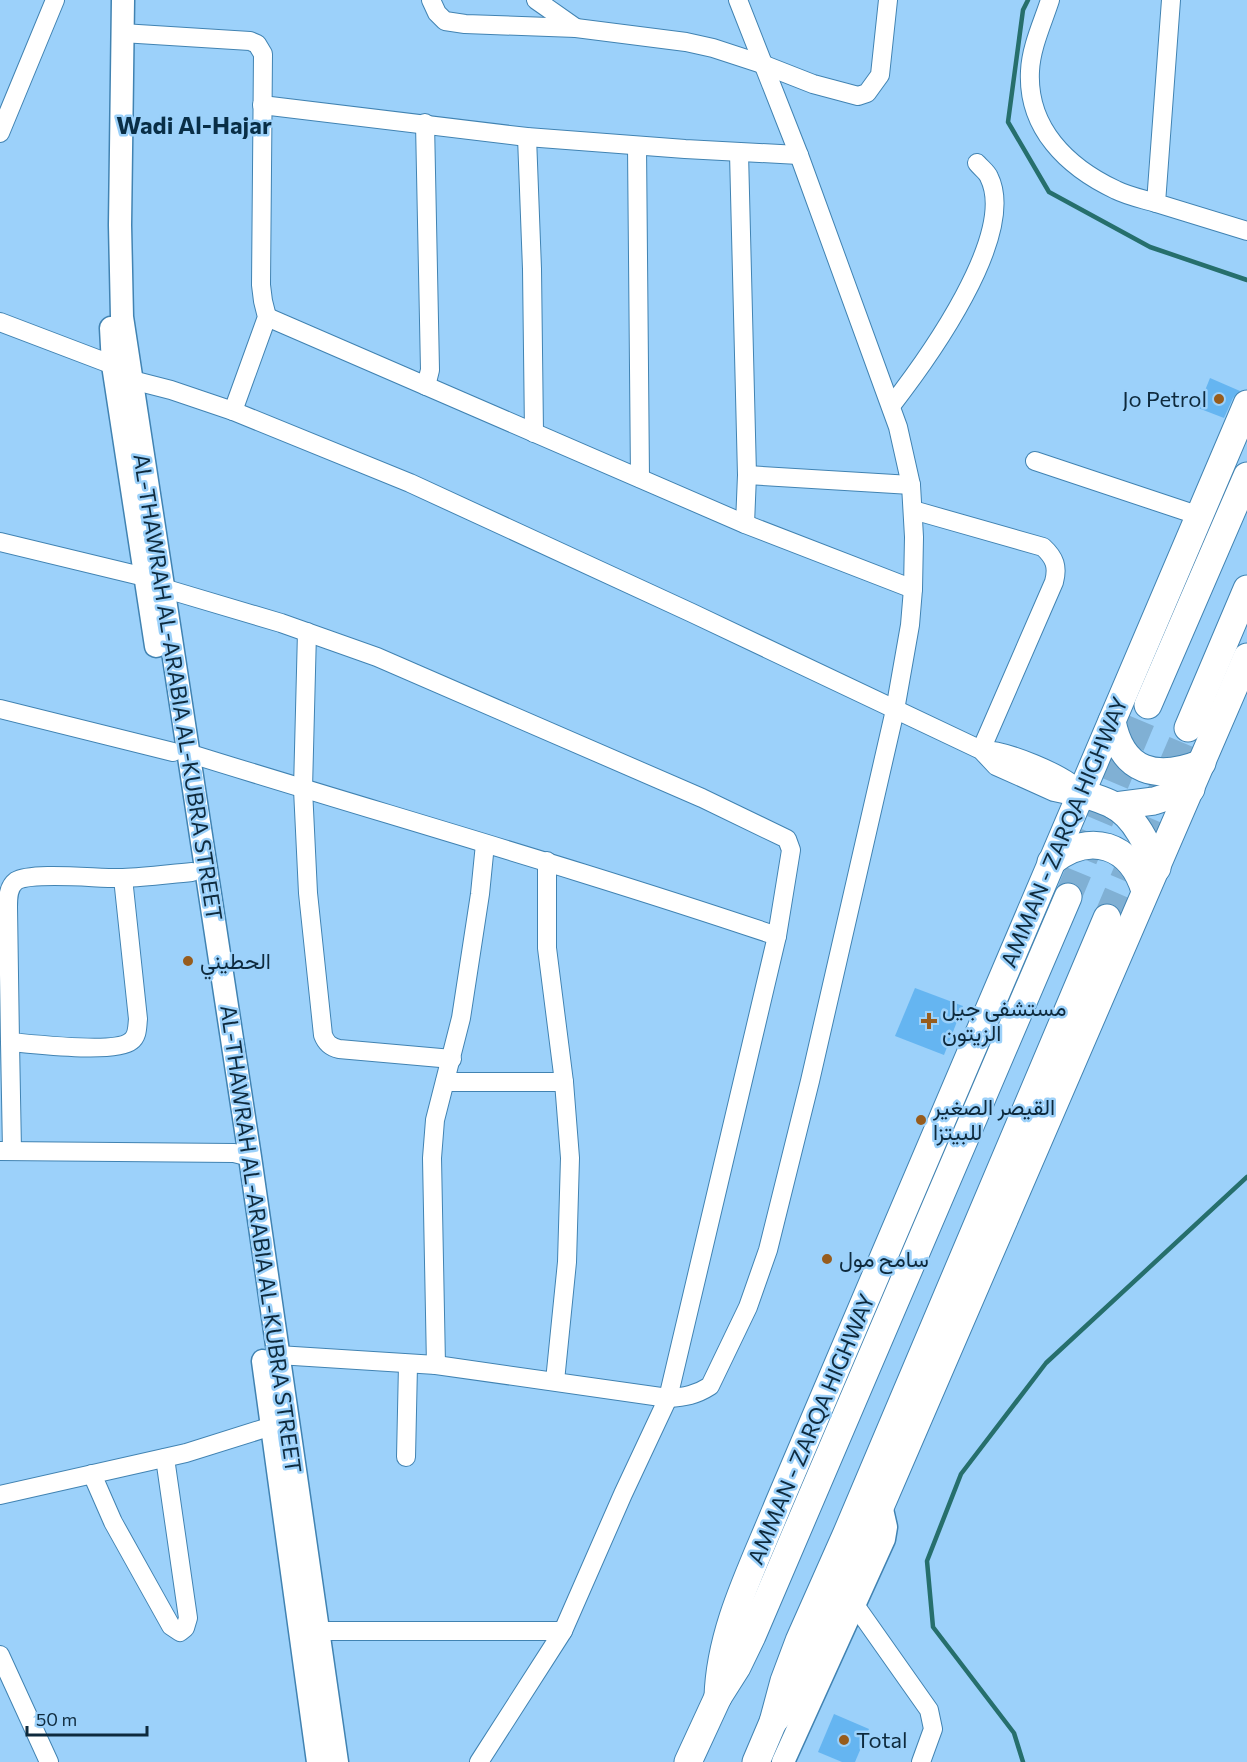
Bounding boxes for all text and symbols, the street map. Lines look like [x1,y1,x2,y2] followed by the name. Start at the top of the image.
[116,110,272,139] district label: Wadi Al-Hajar
[1122,385,1207,412] place label: Jo Petrol
[1212,392,1226,406] marker: Jo Petrol
[128,451,229,922] street label: AL-THAWRAH AL-ARABIA AL-KUBRA STREET
[994,692,1133,971] street label: AMMAN - ZARQA HIGHWAY
[200,947,271,980] place label: الحطيني
[181,954,195,968] marker: الحطيني
[942,994,1066,1047] place label: مستشفى جيل الزيتون
[215,1003,308,1475] street label: AL-THAWRAH AL-ARABIA AL-KUBRA STREET
[920,1012,938,1030] marker: مستشفى جيل الزيتون
[932,1093,1055,1146] place label: القيصر الصغير للبيتزا
[914,1113,928,1127] marker: القيصر الصغير للبيتزا
[839,1245,929,1274] place label: سامح مول
[820,1252,834,1266] marker: سامح مول
[741,1289,880,1568] street label: AMMAN - ZARQA HIGHWAY
[27,1699,147,1737] scale bar
[36,1708,77,1730] text: 50 m
[856,1726,908,1753] place label: Total
[837,1733,851,1747] marker: Total

